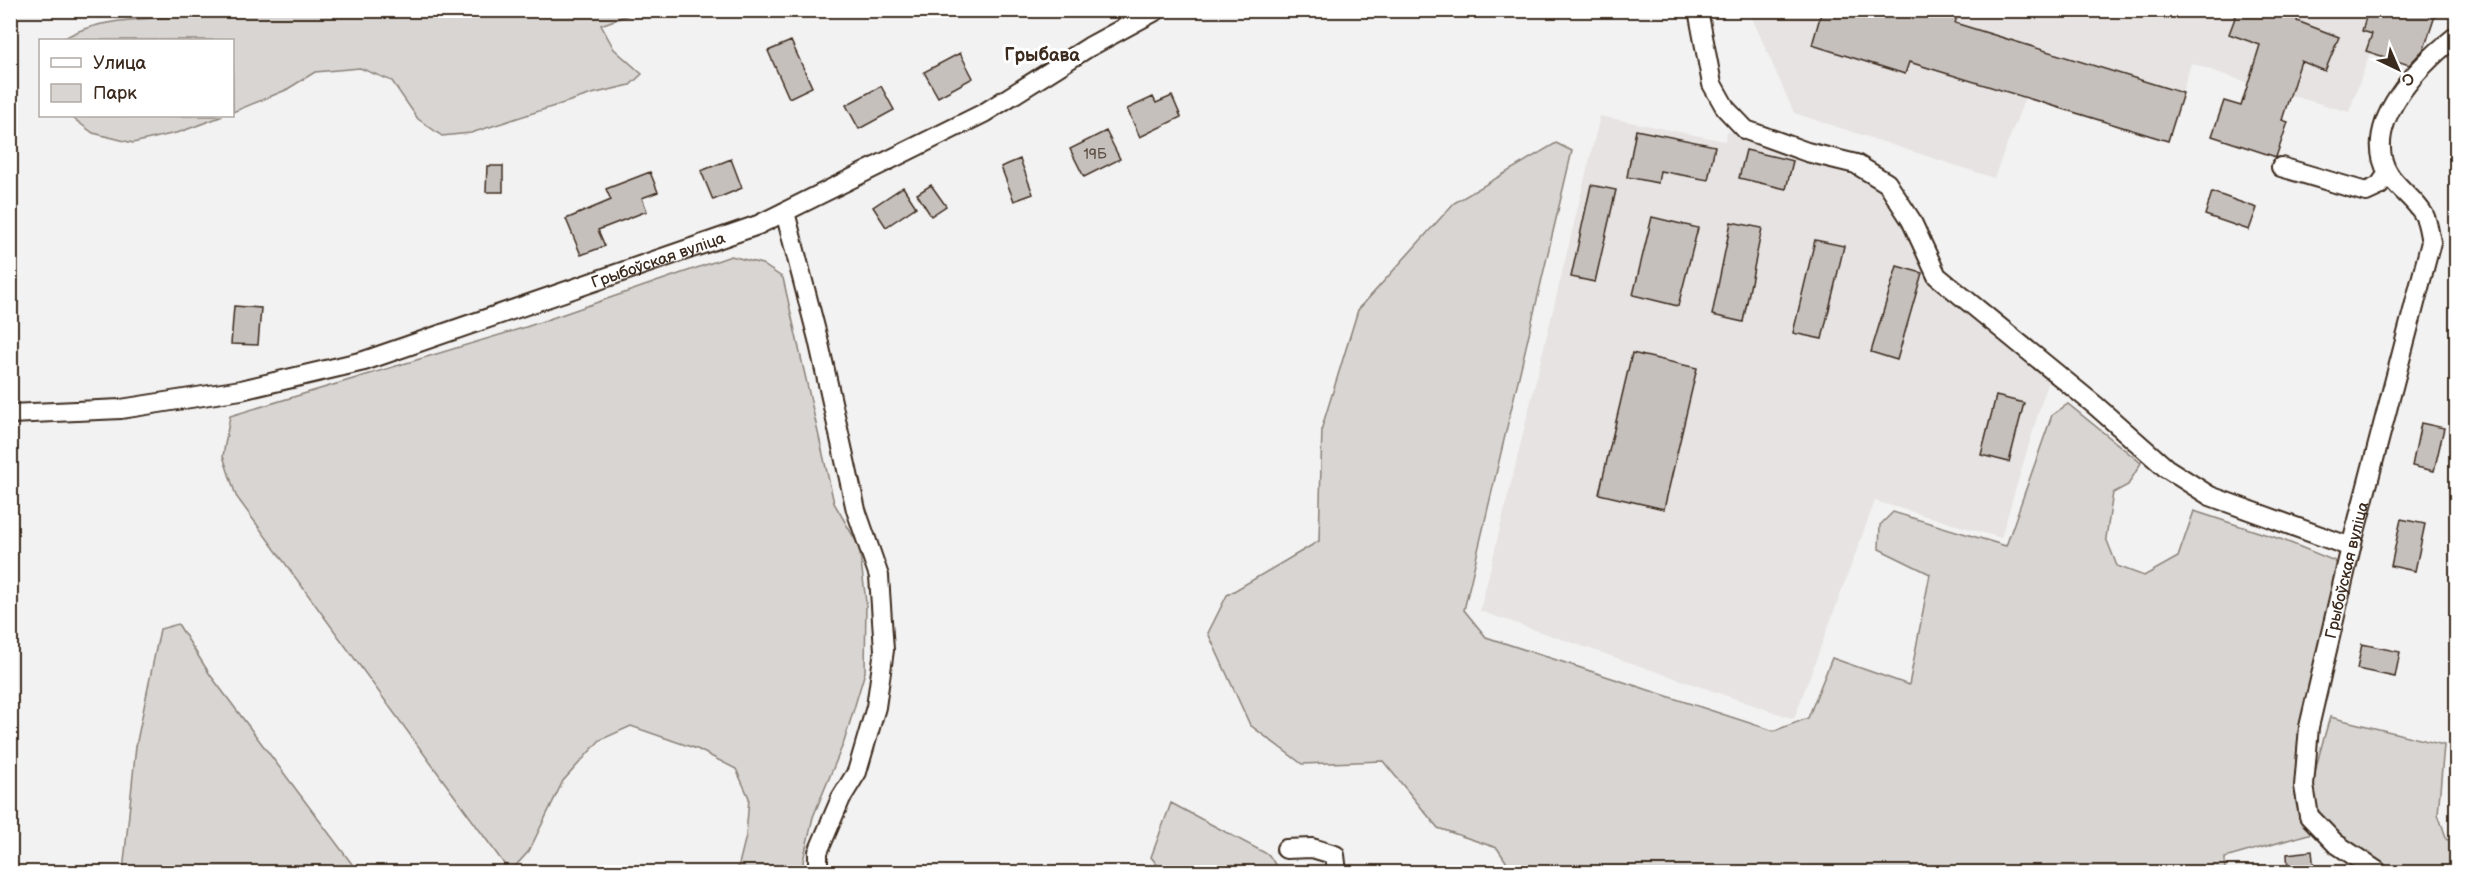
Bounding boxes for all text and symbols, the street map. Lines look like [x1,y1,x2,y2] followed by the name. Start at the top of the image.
[39,39,234,117] legend
[2368,39,2428,99] north arrow
[1004,45,1080,66] district label: Грыбава
[93,53,147,74] text: Улица
[2397,68,2418,89] text: С
[93,83,137,104] text: Парк
[1083,146,1107,163] house number: 19Б
[589,229,728,293] street label: Грыбоўская вуліца
[2322,499,2374,641] street label: Грыбоўская вуліца

